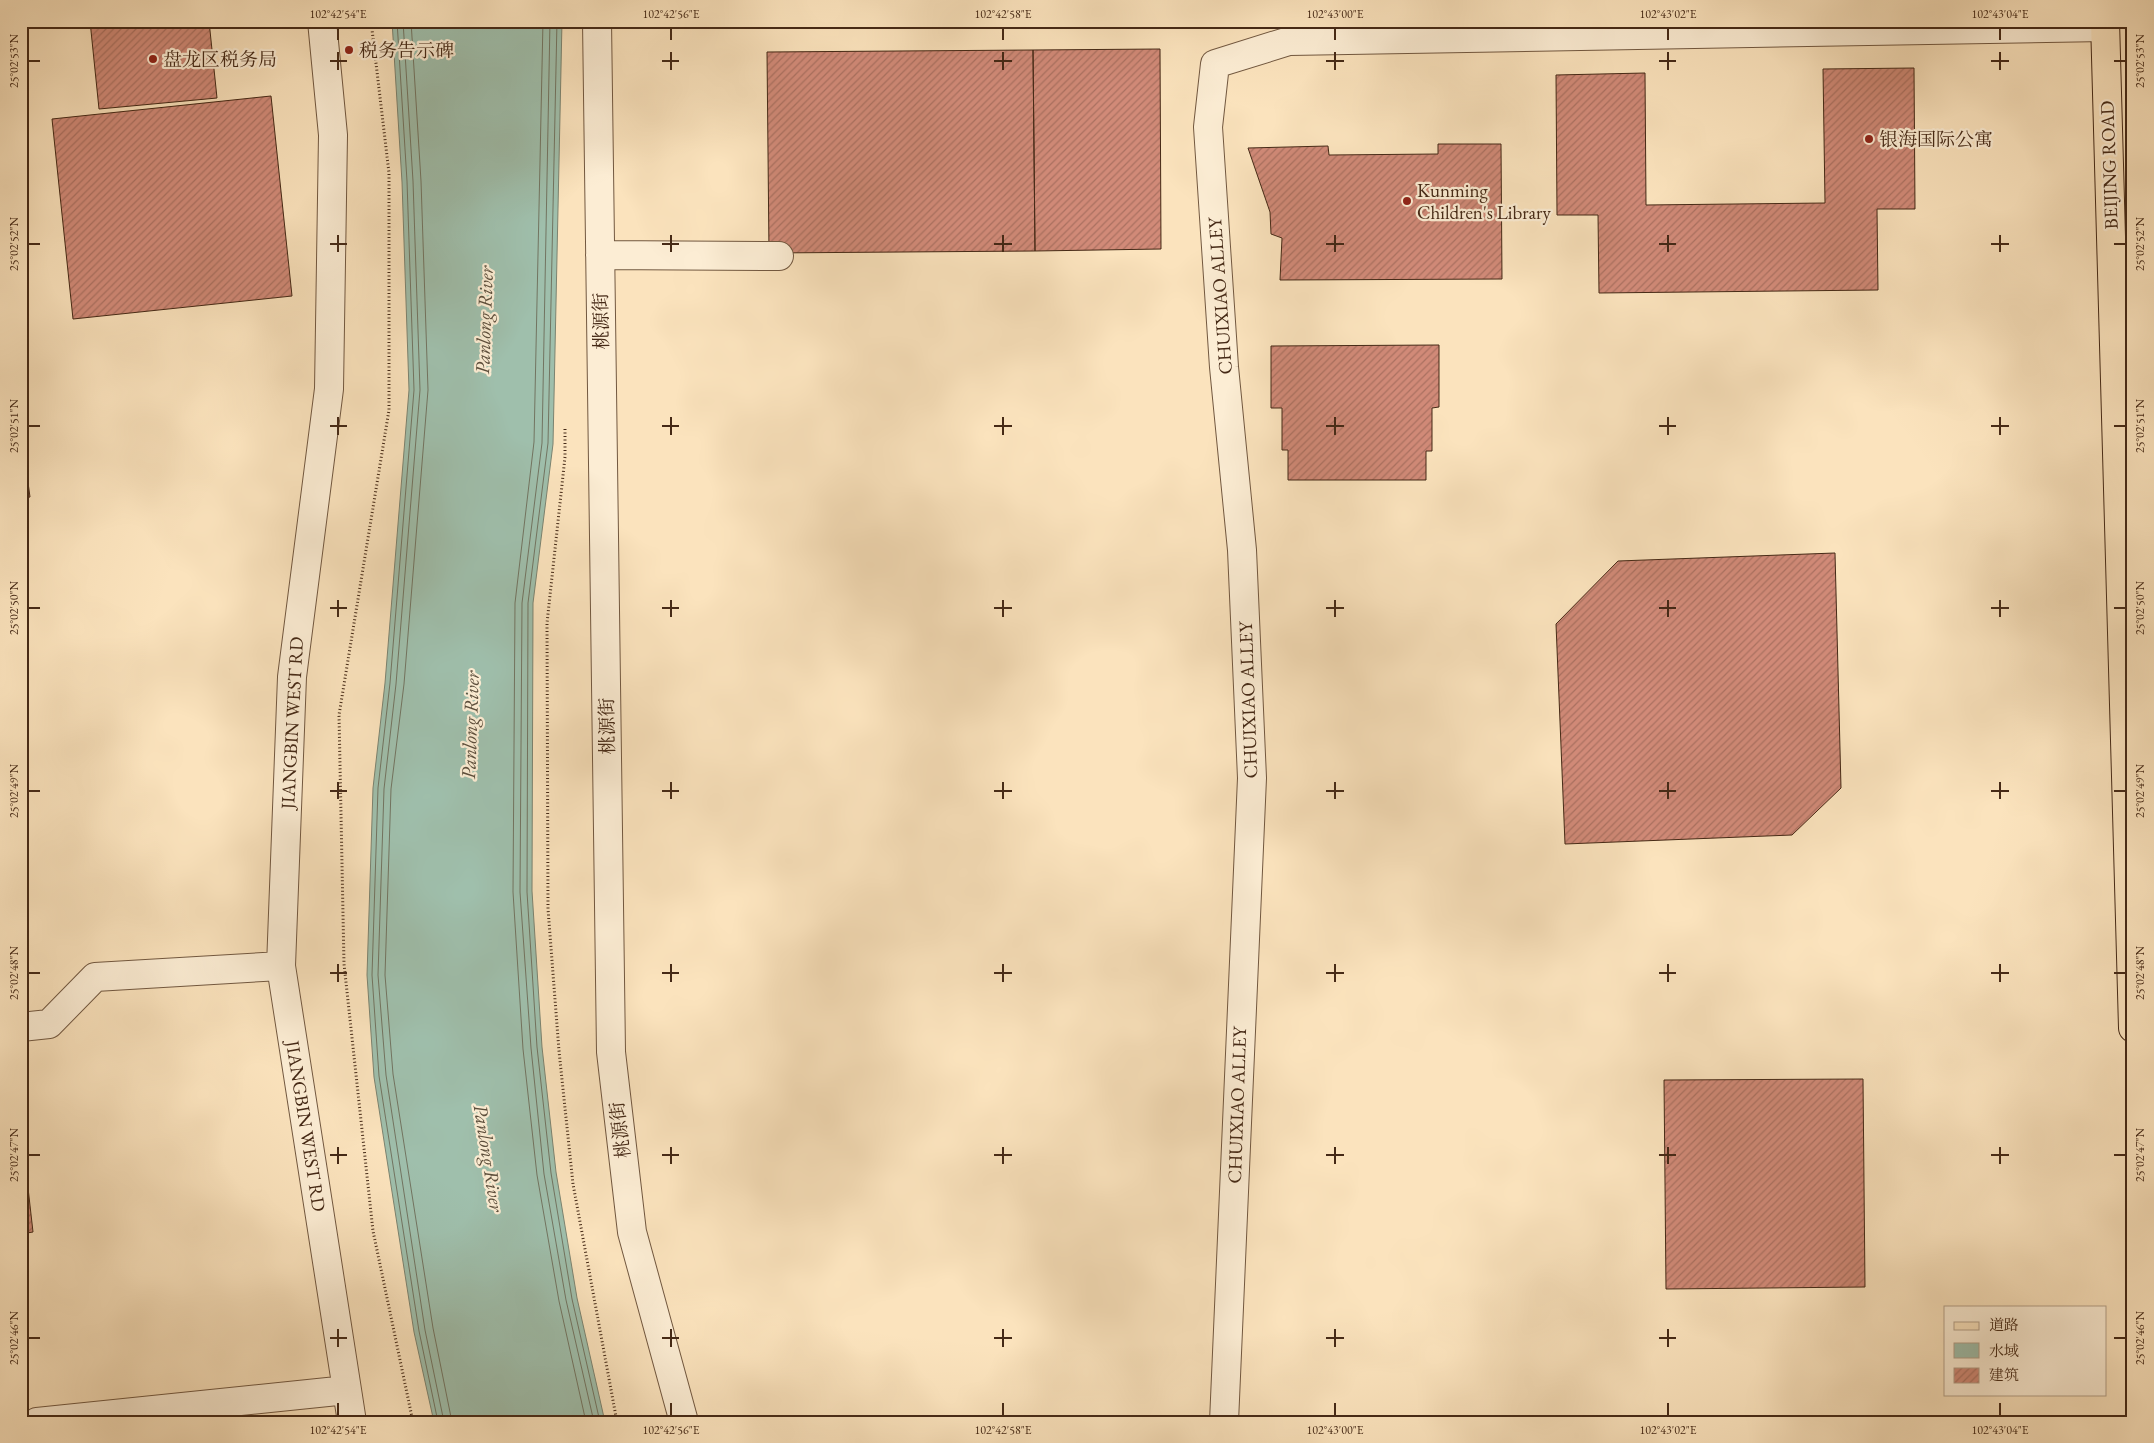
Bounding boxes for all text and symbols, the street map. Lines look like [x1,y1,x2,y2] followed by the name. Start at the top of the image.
[310,6,367,22] text: 102°42'54"E
[643,6,700,22] text: 102°42'56"E
[975,6,1032,22] text: 102°42'58"E
[1307,6,1364,22] text: 102°43'00"E
[1640,6,1697,22] text: 102°43'02"E
[1972,6,2029,22] text: 102°43'04"E
[6,34,22,88] text: 25°02'53"N
[2132,34,2148,88] text: 25°02'53"N
[359,38,454,63] place label: 税务告示碑
[343,44,355,56] marker: 税务告示碑
[163,47,277,72] place label: 盘龙区税务局
[147,53,159,65] marker: 盘龙区税务局
[2094,100,2124,230] street label: BEIJING ROAD
[1879,127,1993,152] place label: 银海国际公寓
[1863,133,1875,145] marker: 银海国际公寓
[1417,178,1551,225] place label: Kunming Children's Library
[1401,195,1413,207] marker: Kunming Children's Library
[1202,216,1238,375] street label: CHUIXIAO ALLEY
[6,217,22,271] text: 25°02'52"N
[2132,217,2148,271] text: 25°02'52"N
[469,264,499,375] water label: Panlong River
[588,292,614,350] street label: 桃源街
[6,399,22,453] text: 25°02'51"N
[2132,399,2148,453] text: 25°02'51"N
[6,581,22,635] text: 25°02'50"N
[2132,581,2148,635] text: 25°02'50"N
[1233,620,1263,779] street label: CHUIXIAO ALLEY
[275,636,309,812] street label: JIANGBIN WEST RD
[455,669,485,780] water label: Panlong River
[594,697,620,755] street label: 桃源街
[6,764,22,818] text: 25°02'49"N
[2132,764,2148,818] text: 25°02'49"N
[6,946,22,1000] text: 25°02'48"N
[2132,946,2148,1000] text: 25°02'48"N
[1222,1025,1252,1184] street label: CHUIXIAO ALLEY
[280,1037,332,1213] street label: JIANGBIN WEST RD
[604,1100,636,1160] street label: 桃源街
[468,1102,511,1215] water label: Panlong River
[6,1128,22,1182] text: 25°02'47"N
[2132,1128,2148,1182] text: 25°02'47"N
[1944,1306,2106,1396] legend
[6,1311,22,1365] text: 25°02'46"N
[2132,1311,2148,1365] text: 25°02'46"N
[1989,1315,2019,1334] text: 道路
[1989,1341,2019,1360] text: 水域
[1989,1365,2019,1384] text: 建筑
[310,1422,367,1438] text: 102°42'54"E
[643,1422,700,1438] text: 102°42'56"E
[975,1422,1032,1438] text: 102°42'58"E
[1307,1422,1364,1438] text: 102°43'00"E
[1640,1422,1697,1438] text: 102°43'02"E
[1972,1422,2029,1438] text: 102°43'04"E

